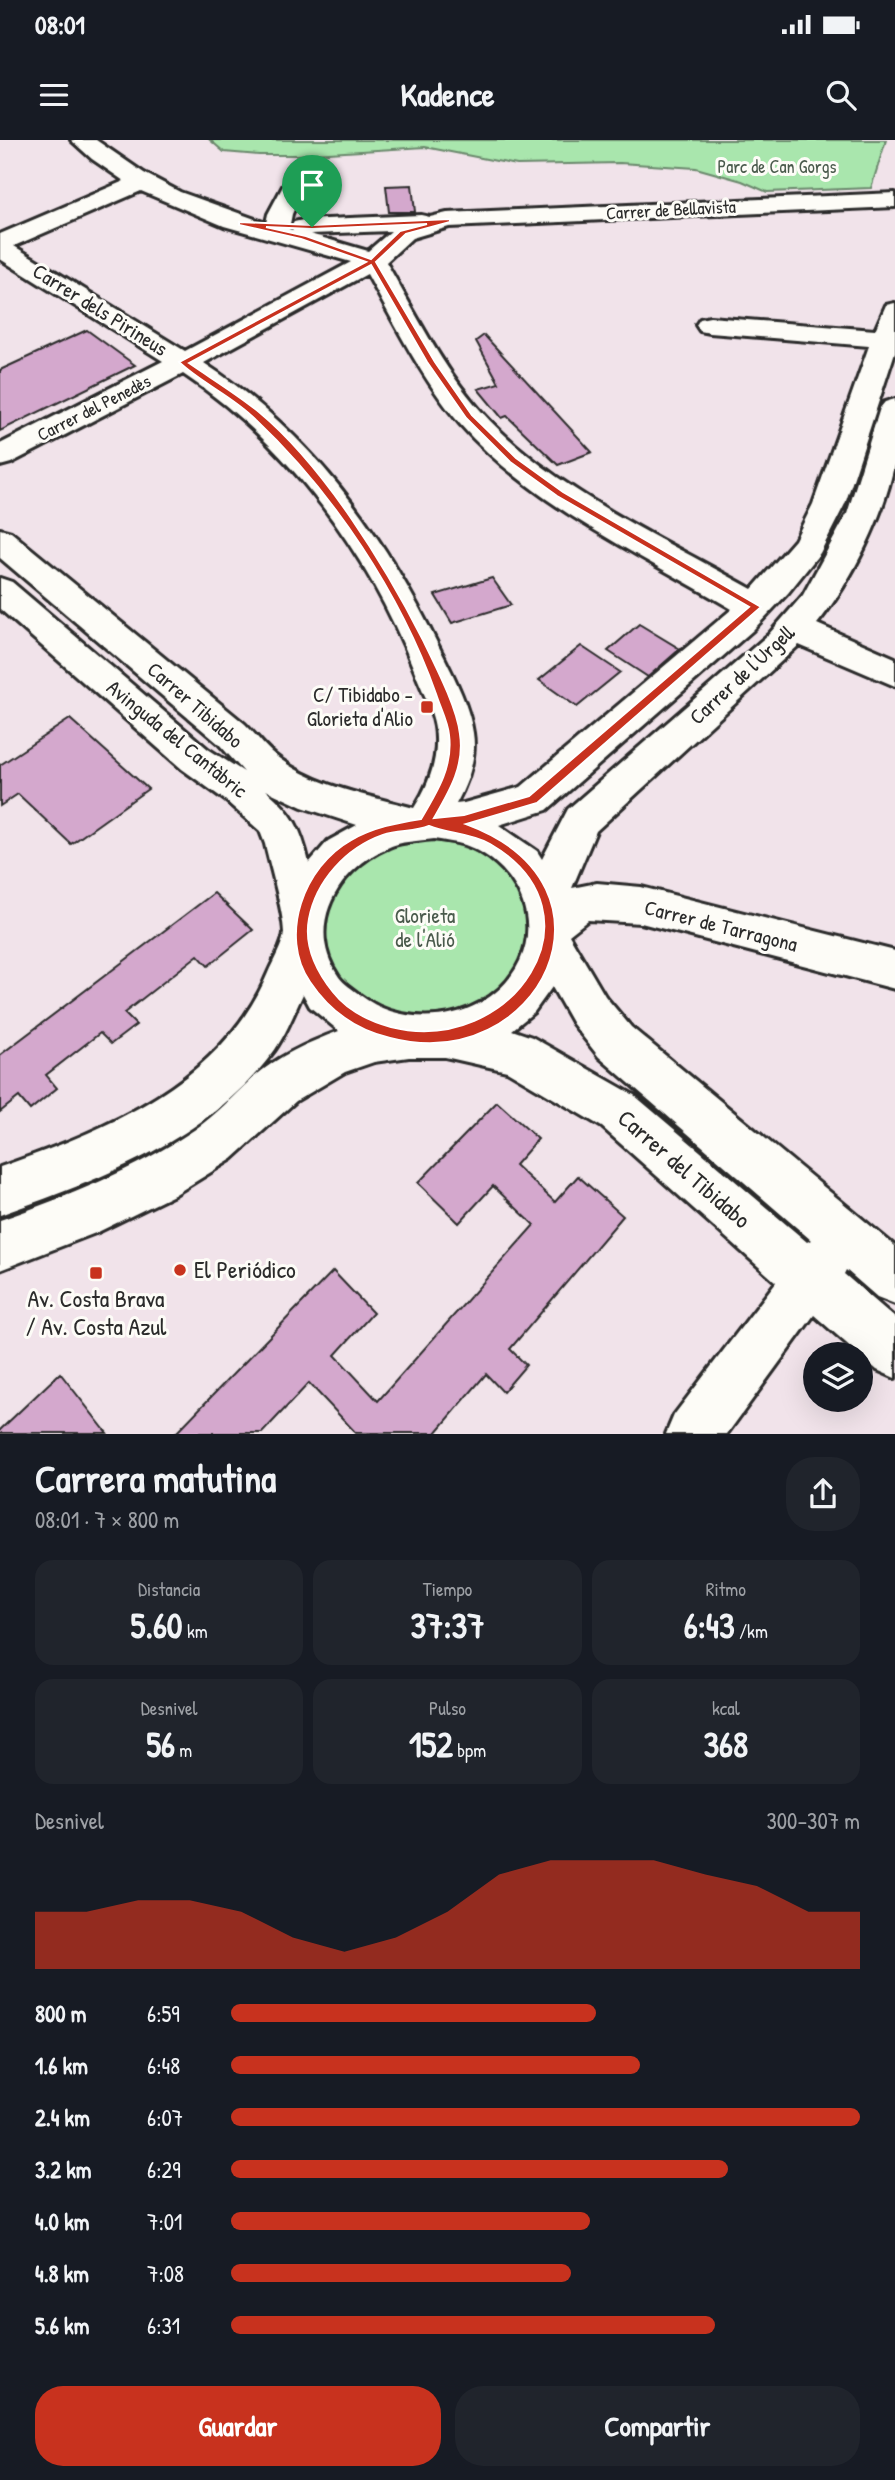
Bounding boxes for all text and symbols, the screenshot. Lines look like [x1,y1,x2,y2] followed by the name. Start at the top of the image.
[35,7,85,42] text: 08:01
[400,73,495,116] text: Kadence
[35,76,73,114] icon: menu
[822,76,860,114] icon: search
[717,154,837,179] park label: Parc de Can Gorgs
[282,155,342,227] pin
[293,166,331,204] icon: arrive
[605,194,736,225] street label: Carrer de Bellavista
[27,256,173,363] street label: Carrer dels Pirineus
[33,368,155,447] street label: Carrer del Penedès
[683,618,801,731] street label: Carrer de l'Urgell
[141,655,250,754] street label: Carrer Tibidabo
[101,673,254,805] street label: Avinguda del Cantàbric
[307,680,413,733] place label: C/ Tibidabo - Glorieta d'Alio
[419,699,435,715] marker: C/ Tibidabo - Glorieta d'Alio
[642,893,801,959] street label: Carrer de Tarragona
[395,901,455,954] park label: Glorieta de l'Alió
[611,1102,758,1235] street label: Carrer del Tibidabo
[194,1253,296,1285] place label: El Periódico
[172,1262,188,1278] marker: El Periódico
[88,1265,104,1281] marker: Av. Costa Brava / Av. Costa Azul
[26,1282,167,1342] place label: Av. Costa Brava / Av. Costa Azul
[803,1342,873,1412] map controls
[803,1342,873,1412] button: layers
[35,1452,276,1504] text: Carrera matutina
[786,1457,860,1531] button: share
[35,1504,179,1535] text: 08:01 · 7 × 800 m
[138,1576,200,1602] text: Distancia
[423,1576,472,1602] text: Tiempo
[706,1576,746,1602] text: Ritmo
[131,1602,183,1649] text: 5.60
[410,1602,485,1649] text: 37:37
[684,1602,735,1649] text: 6:43
[183,1618,208,1644] text: km
[735,1618,768,1644] text: /km
[141,1695,198,1721] text: Desnivel
[429,1695,466,1721] text: Pulso
[712,1695,740,1721] text: kcal
[146,1721,175,1768] text: 56
[409,1721,453,1768] text: 152
[703,1721,748,1768] text: 368
[175,1737,192,1763] text: m
[453,1737,486,1763] text: bpm
[35,1805,104,1836] text: Desnivel
[767,1805,860,1836] text: 300–307 m
[35,1998,87,2029] text: 800 m
[147,1998,180,2029] text: 6:59
[35,2050,88,2081] text: 1.6 km
[147,2050,180,2081] text: 6:48
[35,2102,90,2133] text: 2.4 km
[147,2102,183,2133] text: 6:07
[35,2154,91,2185] text: 3.2 km
[147,2154,181,2185] text: 6:29
[35,2206,89,2237] text: 4.0 km
[147,2206,182,2237] text: 7:01
[35,2258,89,2289] text: 4.8 km
[147,2258,184,2289] text: 7:08
[35,2310,89,2341] text: 5.6 km
[147,2310,180,2341] text: 6:31
[35,2386,441,2466] button: Guardar
[455,2386,860,2466] button: Compartir

